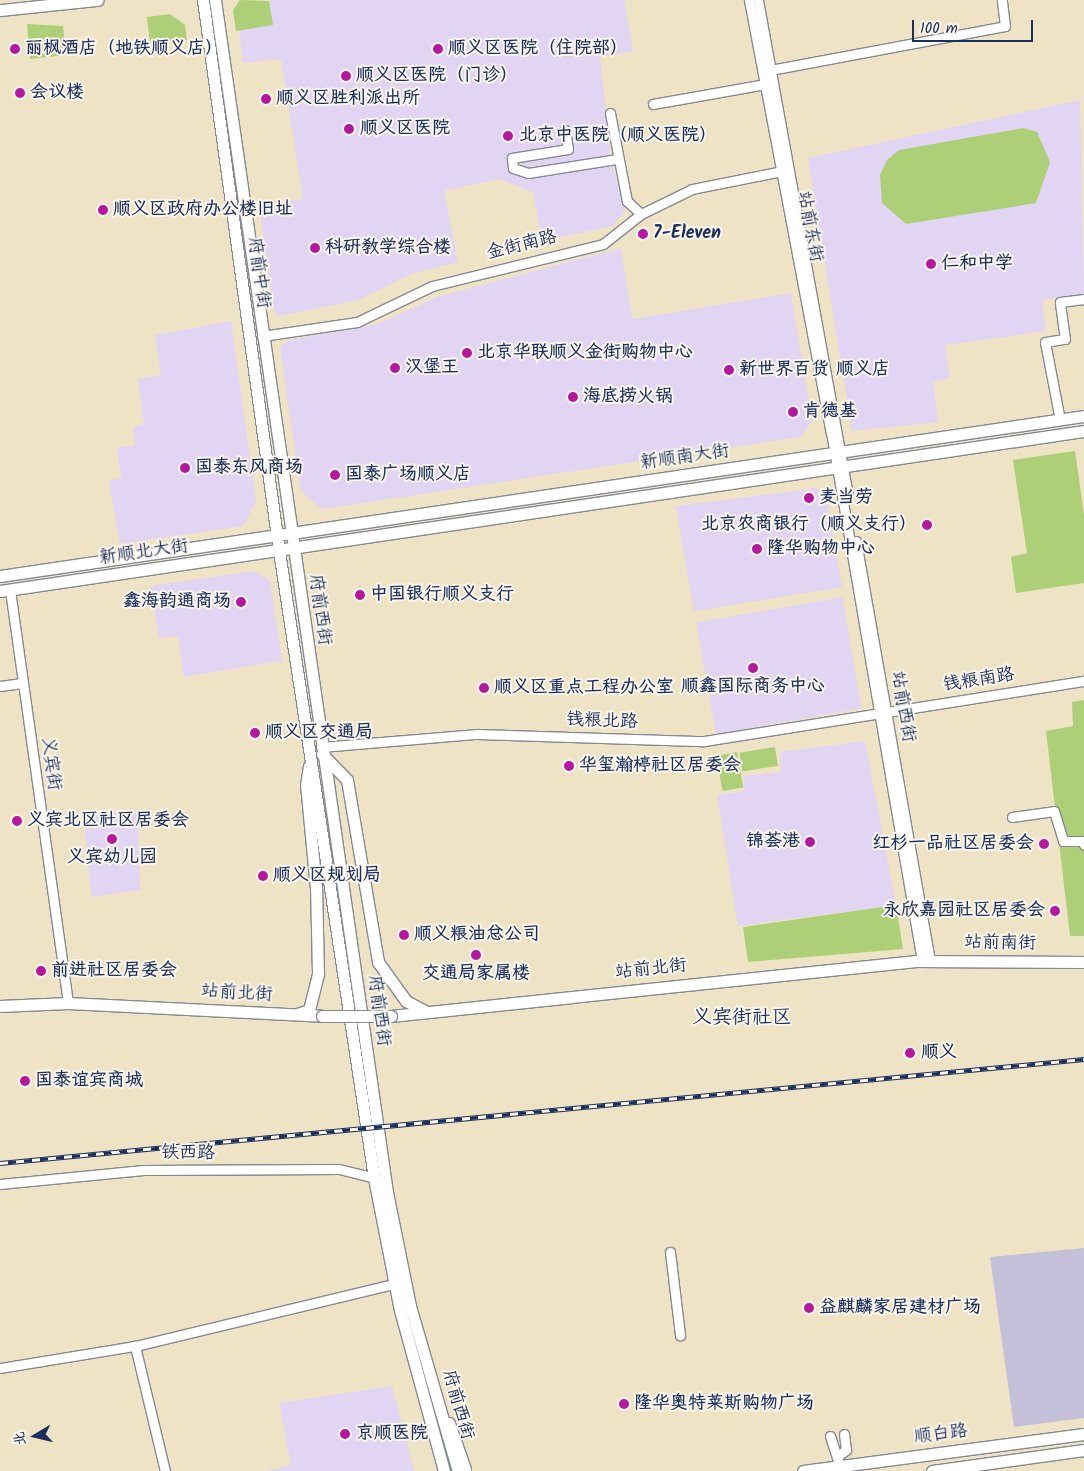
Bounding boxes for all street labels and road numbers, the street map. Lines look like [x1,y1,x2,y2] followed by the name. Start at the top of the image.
[792,190,826,264] street label: 站前东街
[484,227,560,265] street label: 金街南路
[242,236,274,310] street label: 府前中街
[639,441,731,475] street label: 新顺南大街
[98,536,190,570] street label: 新顺北大街
[303,573,335,647] street label: 府前西街
[942,665,1016,697] street label: 钱粮南路
[885,670,919,744] street label: 站前西街
[566,710,638,734] street label: 钱粮北路
[36,736,64,792] street label: 义宾街
[964,933,1036,955] street label: 站前南街
[614,955,688,985] street label: 站前北街
[362,974,394,1048] street label: 府前西街
[200,981,274,1007] street label: 站前北街
[161,1143,215,1165] street label: 铁西路
[437,1367,477,1443] street label: 府前西街
[913,1421,969,1449] street label: 顺白路

